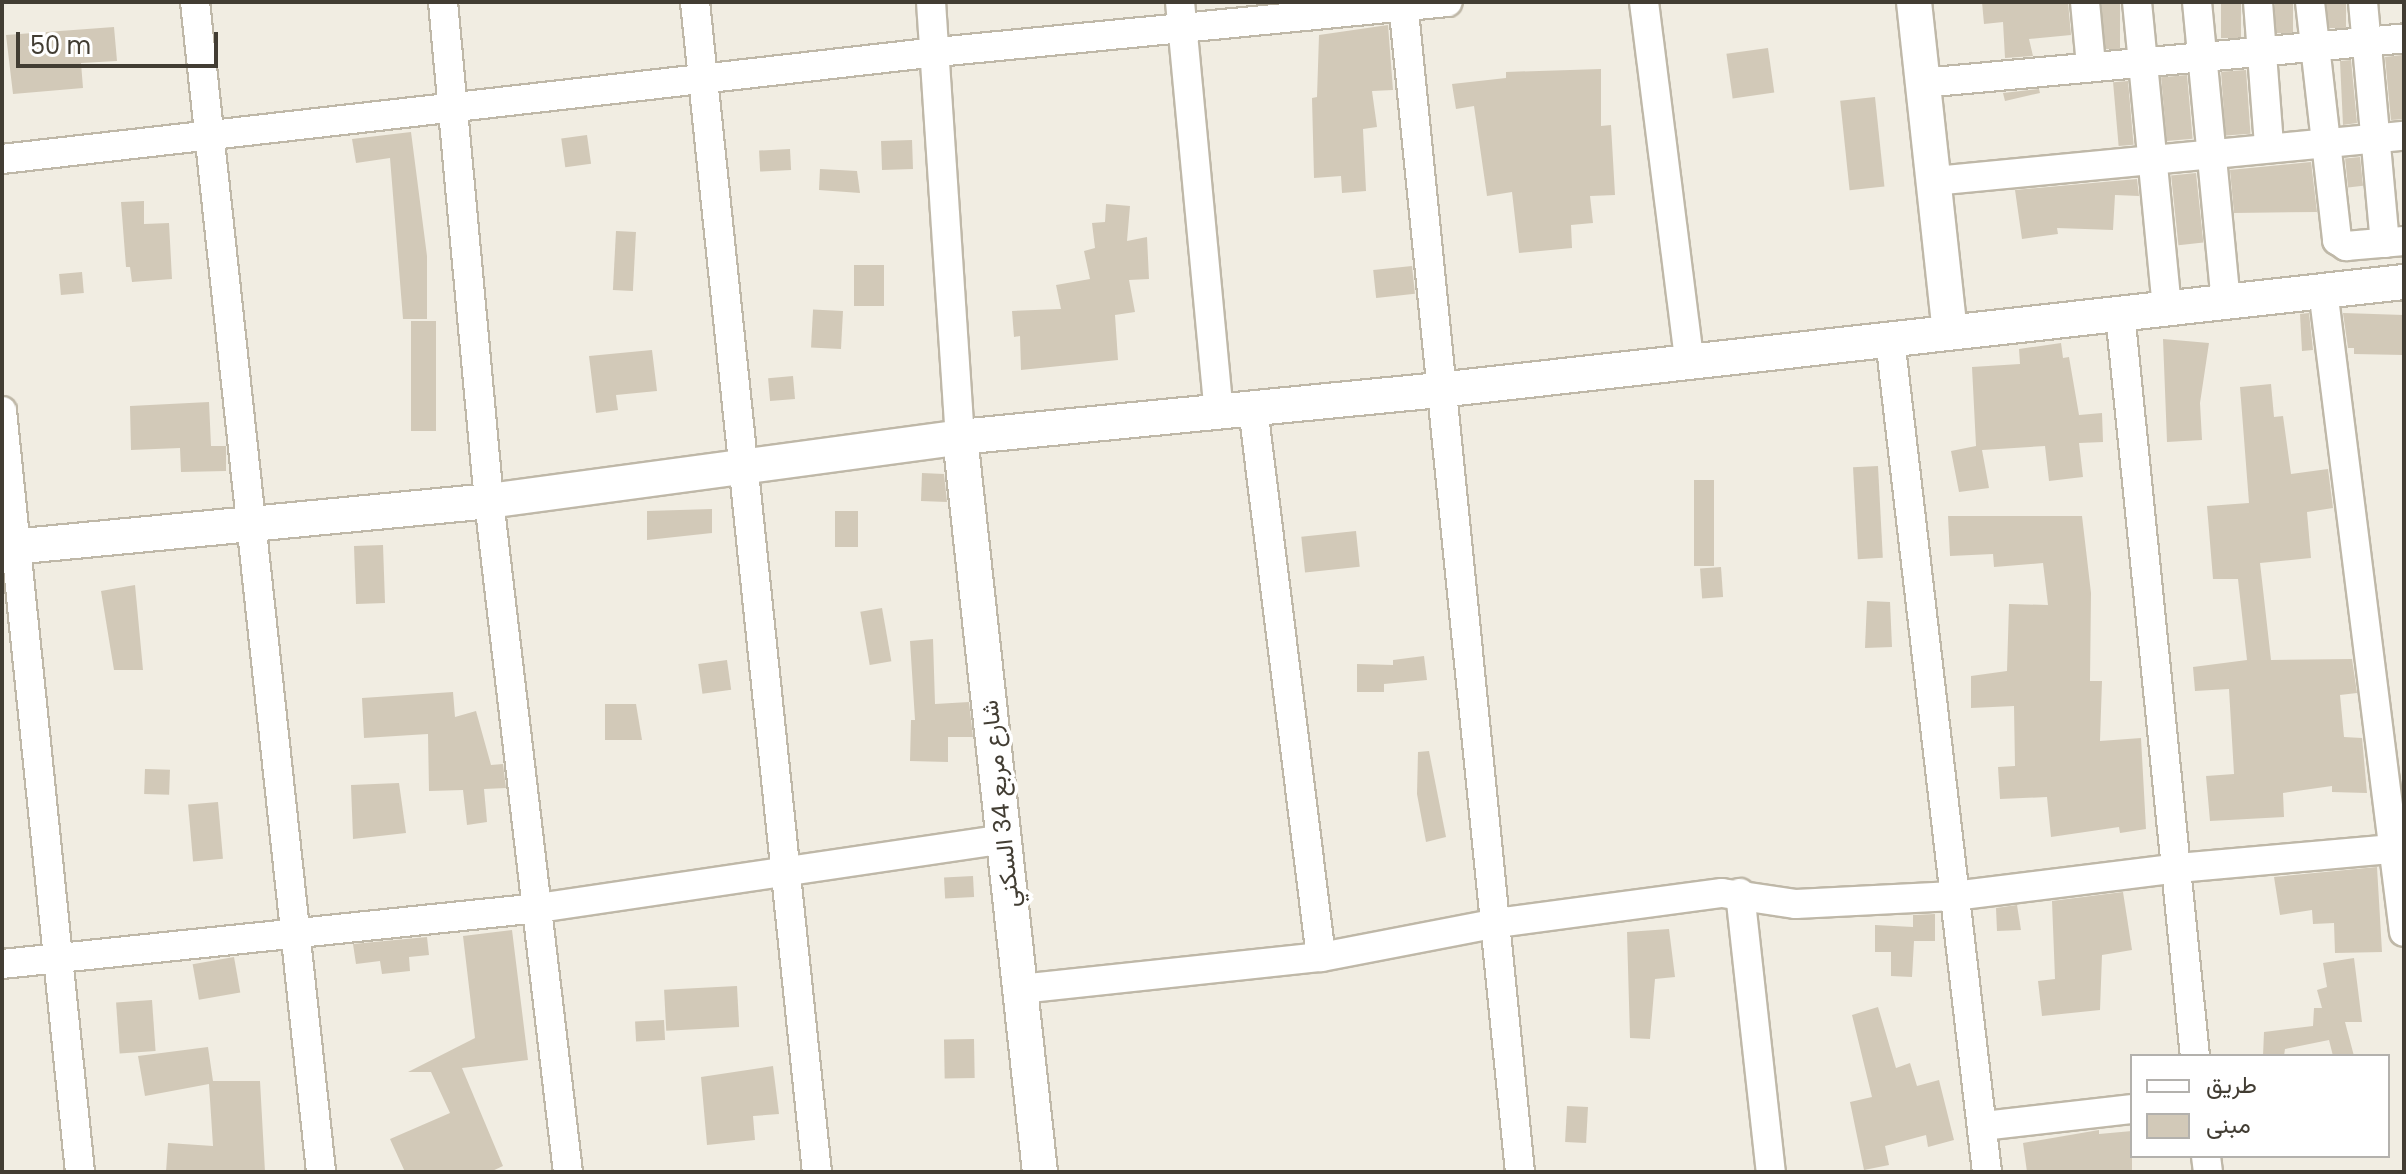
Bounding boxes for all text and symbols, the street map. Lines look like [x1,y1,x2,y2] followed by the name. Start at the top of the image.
[20,16,222,66] scale bar
[30,29,91,62] text: 50 m
[975,699,1025,909] street label: شارع مربع 34 السكني
[2130,1054,2390,1158] legend
[2206,1068,2257,1101] text: طريق
[2206,1108,2251,1141] text: مبنى

